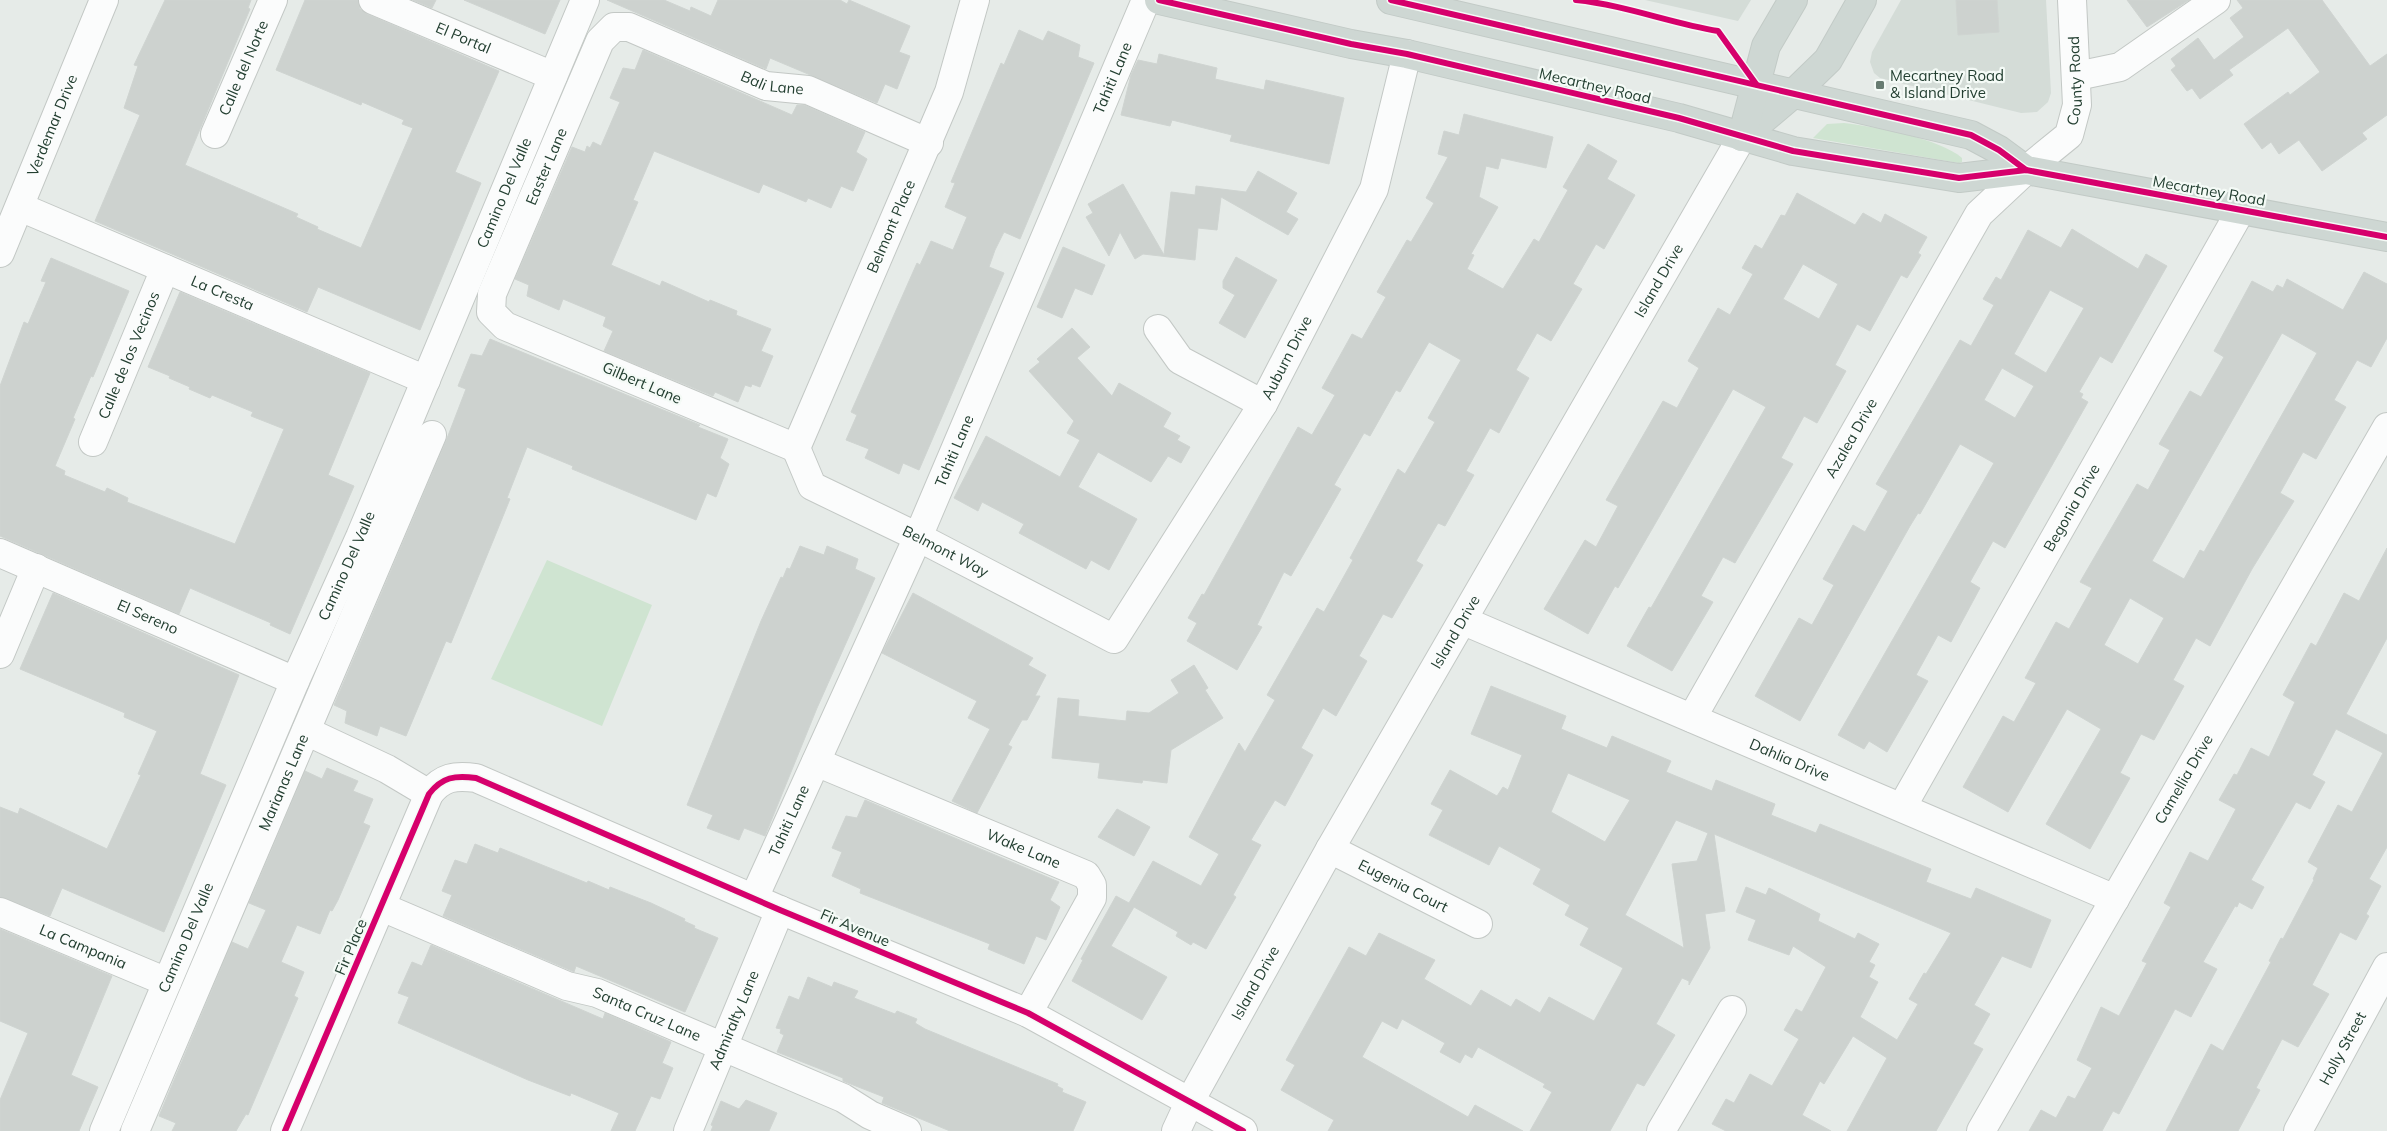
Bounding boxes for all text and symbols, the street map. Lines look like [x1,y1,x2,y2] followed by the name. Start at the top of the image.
[214,17,272,118] street label: Calle del Norte
[433,18,494,58] street label: El Portal
[2062,36,2086,127] street label: County Road
[1089,39,1136,117] street label: Tahiti Lane
[1537,63,1653,108] street label: Mecartney Road
[738,66,805,99] street label: Bali Lane
[1890,66,2004,102] place label: Mecartney Road & Island Drive
[23,72,81,179] street label: Verdemar Drive
[1874,79,1886,91] marker: Mecartney Road & Island Drive
[521,125,571,208] street label: Easter Lane
[472,135,535,251] street label: Camino Del Valle
[2151,171,2267,210] street label: Mecartney Road
[862,177,919,276] street label: Belmont Place
[1630,240,1687,321] street label: Island Drive
[188,271,257,315] street label: La Cresta
[94,288,164,422] street label: Calle de los Vecinos
[1257,312,1316,403] street label: Auburn Drive
[600,357,685,408] street label: Gilbert Lane
[1821,395,1881,481] street label: Azalea Drive
[930,412,978,490] street label: Tahiti Lane
[2039,460,2104,555] street label: Begonia Drive
[314,508,379,623] street label: Camino Del Valle
[900,521,992,581] street label: Belmont Way
[1426,592,1484,672] street label: Island Drive
[114,595,181,638] street label: El Sereno
[254,731,312,833] street label: Marianas Lane
[2150,731,2217,827] street label: Camellia Drive
[1747,734,1833,785] street label: Dahlia Drive
[764,782,813,859] street label: Tahiti Lane
[984,824,1064,872] street label: Wake Lane
[1355,855,1451,916] street label: Eugenia Court
[154,880,217,995] street label: Camino Del Valle
[818,904,893,951] street label: Fir Avenue
[330,916,371,978] street label: Fir Place
[37,920,130,973] street label: La Campania
[1227,942,1283,1023] street label: Island Drive
[704,967,763,1073] street label: Admiralty Lane
[590,982,704,1045] street label: Santa Cruz Lane
[2315,1008,2370,1088] street label: Holly Street

